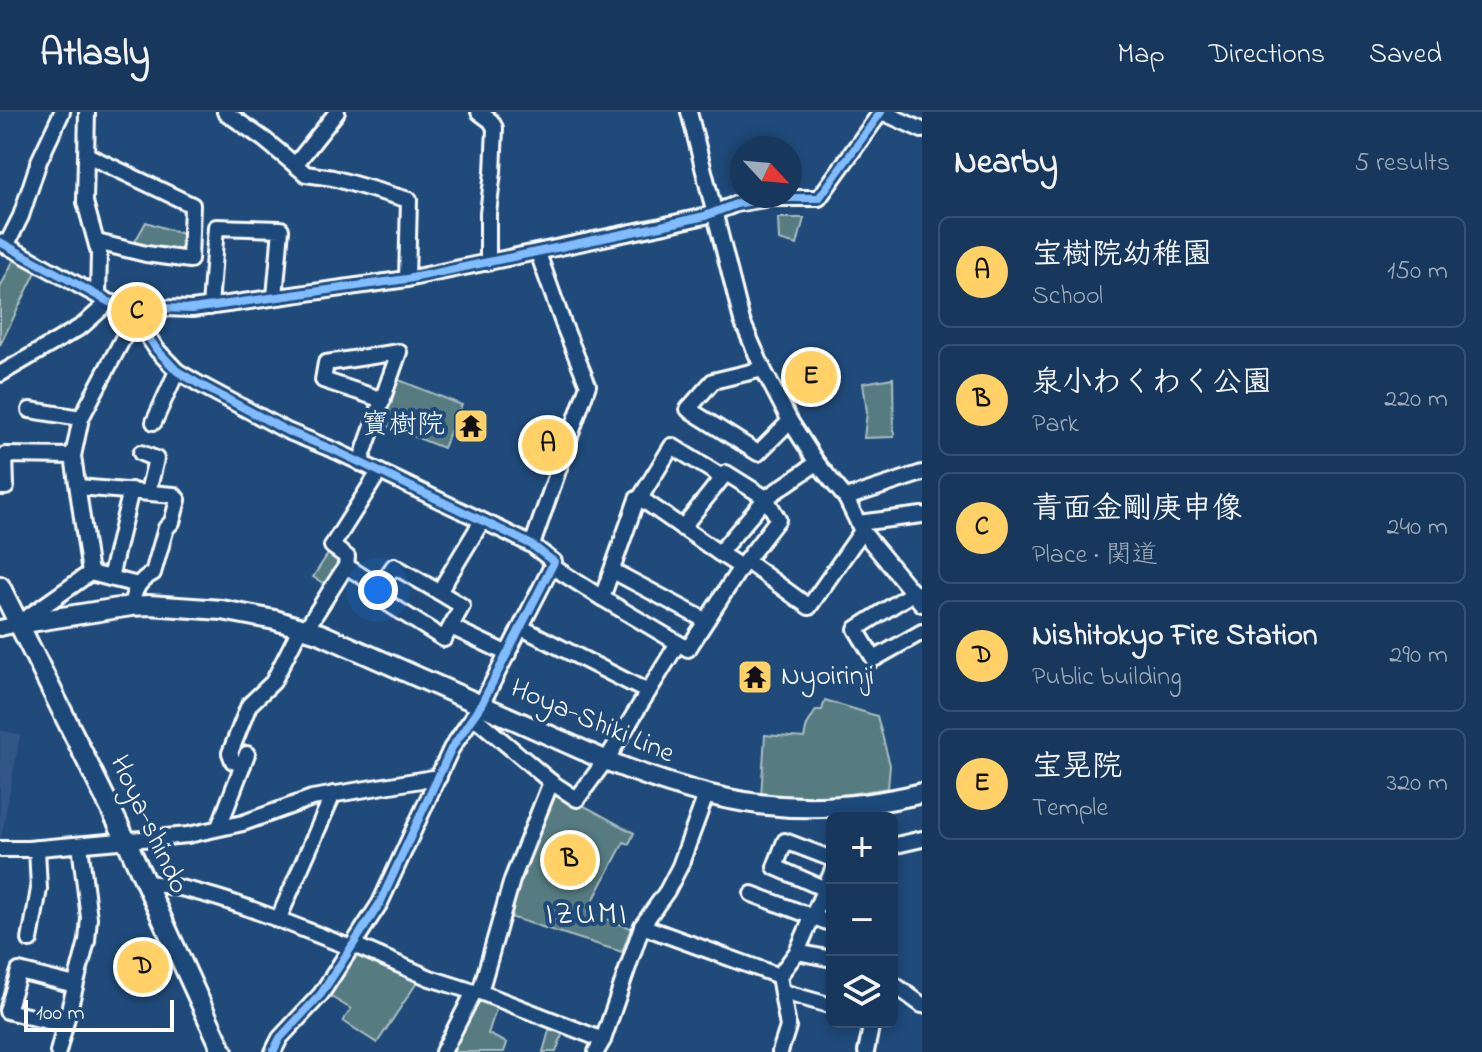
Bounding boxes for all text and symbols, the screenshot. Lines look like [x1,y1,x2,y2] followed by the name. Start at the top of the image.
[40,27,150,83] text: Atlasly
[1117,35,1165,76] text: Map
[1209,35,1325,76] text: Directions
[1369,35,1442,76] text: Saved
[730,136,802,208] north arrow
[954,139,1058,189] text: Nearby
[1355,145,1450,183] text: 5 results
[1032,234,1212,278] text: 宝樹院幼稚園
[974,253,990,291] text: A
[1387,253,1448,291] text: 150 m
[1032,278,1103,316] text: School
[111,282,163,342] pin: C
[785,347,837,407] pin: E
[1032,362,1272,406] text: 泉小わくわく公園
[973,381,991,419] text: B
[1384,381,1448,419] text: 220 m
[361,406,445,447] place label: 寶樹院
[1032,406,1079,444] text: Park
[452,407,490,445] temple icon: 寶樹院
[522,415,574,475] pin: A
[1032,488,1242,532] text: 青面金剛庚申像
[975,509,989,547] text: C
[1386,509,1448,547] text: 240 m
[1032,537,1158,575] text: Place · 関道
[358,570,398,610] your location
[1032,615,1318,659] text: Nishitokyo Fire Station
[972,637,992,675] text: D
[1389,637,1448,675] text: 290 m
[781,657,874,698] place label: Nyoirinji
[736,658,774,696] temple icon: Nyoirinji
[1032,659,1182,697] text: Public building
[504,669,681,775] street label: Hoya-Shiki Line
[1032,746,1122,790] text: 宝晃院
[98,749,198,901] street label: Hoya-shindo
[974,765,990,803] text: E
[1386,765,1448,803] text: 320 m
[1032,790,1108,828] text: Temple
[826,812,898,1028] map controls
[826,812,898,884] button: +
[544,830,596,890] pin: B
[826,884,898,956] button: −
[546,892,628,939] district label: IZUMI
[117,937,169,997] pin: D
[826,956,898,1028] button: layers
[24,996,174,1032] scale bar
[36,998,85,1030] text: 100 m

